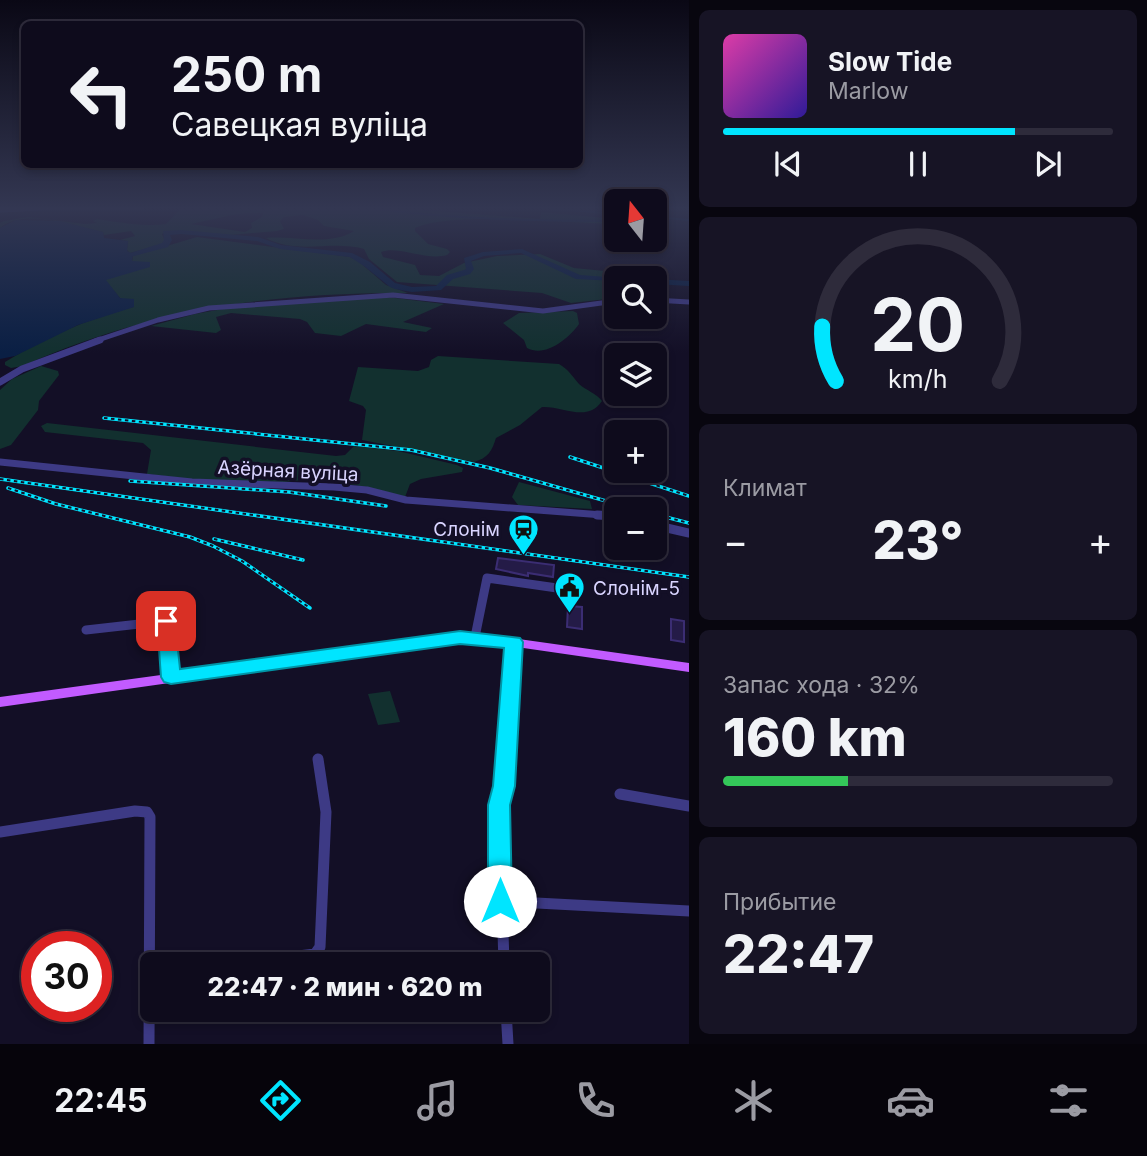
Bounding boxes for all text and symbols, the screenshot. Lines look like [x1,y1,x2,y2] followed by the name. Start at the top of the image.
[171,45,323,104] text: 250 m
[828,46,952,77] text: Slow Tide
[56,49,147,140] icon: left
[828,77,908,105] text: Marlow
[171,105,428,144] text: Савецкая вуліца
[769,145,807,183] icon: previous
[899,145,937,183] icon: pause
[1029,145,1067,183] icon: next
[604,189,667,252] north arrow
[604,189,667,560] map controls
[604,266,667,329] button: search
[871,281,965,370] text: 20
[604,343,667,406] button: layers
[888,364,948,394] text: km/h
[604,420,667,483] button: +
[217,456,359,486] street label: Азёрная вуліца
[723,474,807,502] text: Климат
[604,497,667,560] button: −
[872,509,964,572] text: 23°
[506,512,540,556] station icon: Слонім
[433,518,500,541] place label: Слонім
[723,518,748,564] text: −
[1088,518,1113,564] text: +
[553,571,587,615] public building icon: Слонім-5
[593,577,680,600] place label: Слонім-5
[136,591,196,651] pin
[147,602,185,640] icon: arrive
[723,671,920,699] text: Запас хода · 32%
[723,706,907,769] text: 160 km
[463,864,537,938] position arrow
[723,888,836,916] text: Прибытие
[723,923,874,986] text: 22:47
[21,931,112,1022] speed limit sign: 30
[207,971,483,1002] text: 22:47 · 2 мин · 620 m
[256,1076,305,1125] icon: directions
[413,1076,462,1125] icon: music
[571,1076,620,1125] icon: phone
[729,1076,778,1125] icon: climate
[886,1076,935,1125] icon: car
[1044,1076,1093,1125] icon: filters
[54,1081,147,1120] text: 22:45

